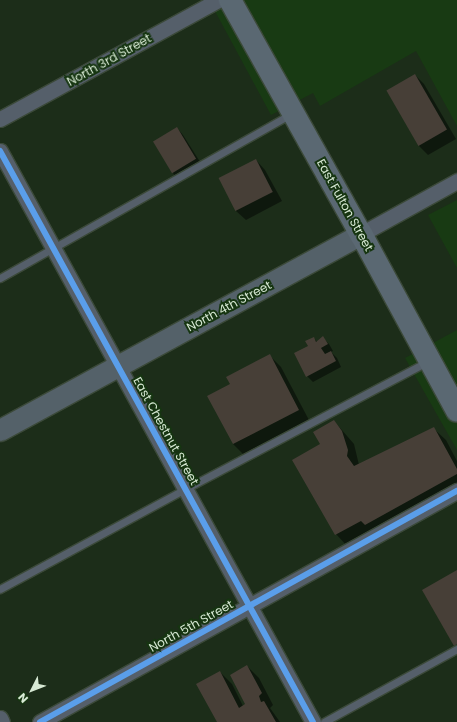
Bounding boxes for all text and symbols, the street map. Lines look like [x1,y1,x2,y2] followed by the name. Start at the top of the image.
[64,31,154,89] street label: North 3rd Street
[314,157,376,253] street label: East Fulton Street
[184,278,274,334] street label: North 4th Street
[130,375,202,487] street label: East Chestnut Street
[147,597,235,655] street label: North 5th Street
[12,670,52,710] north arrow
[14,690,32,706] text: N

